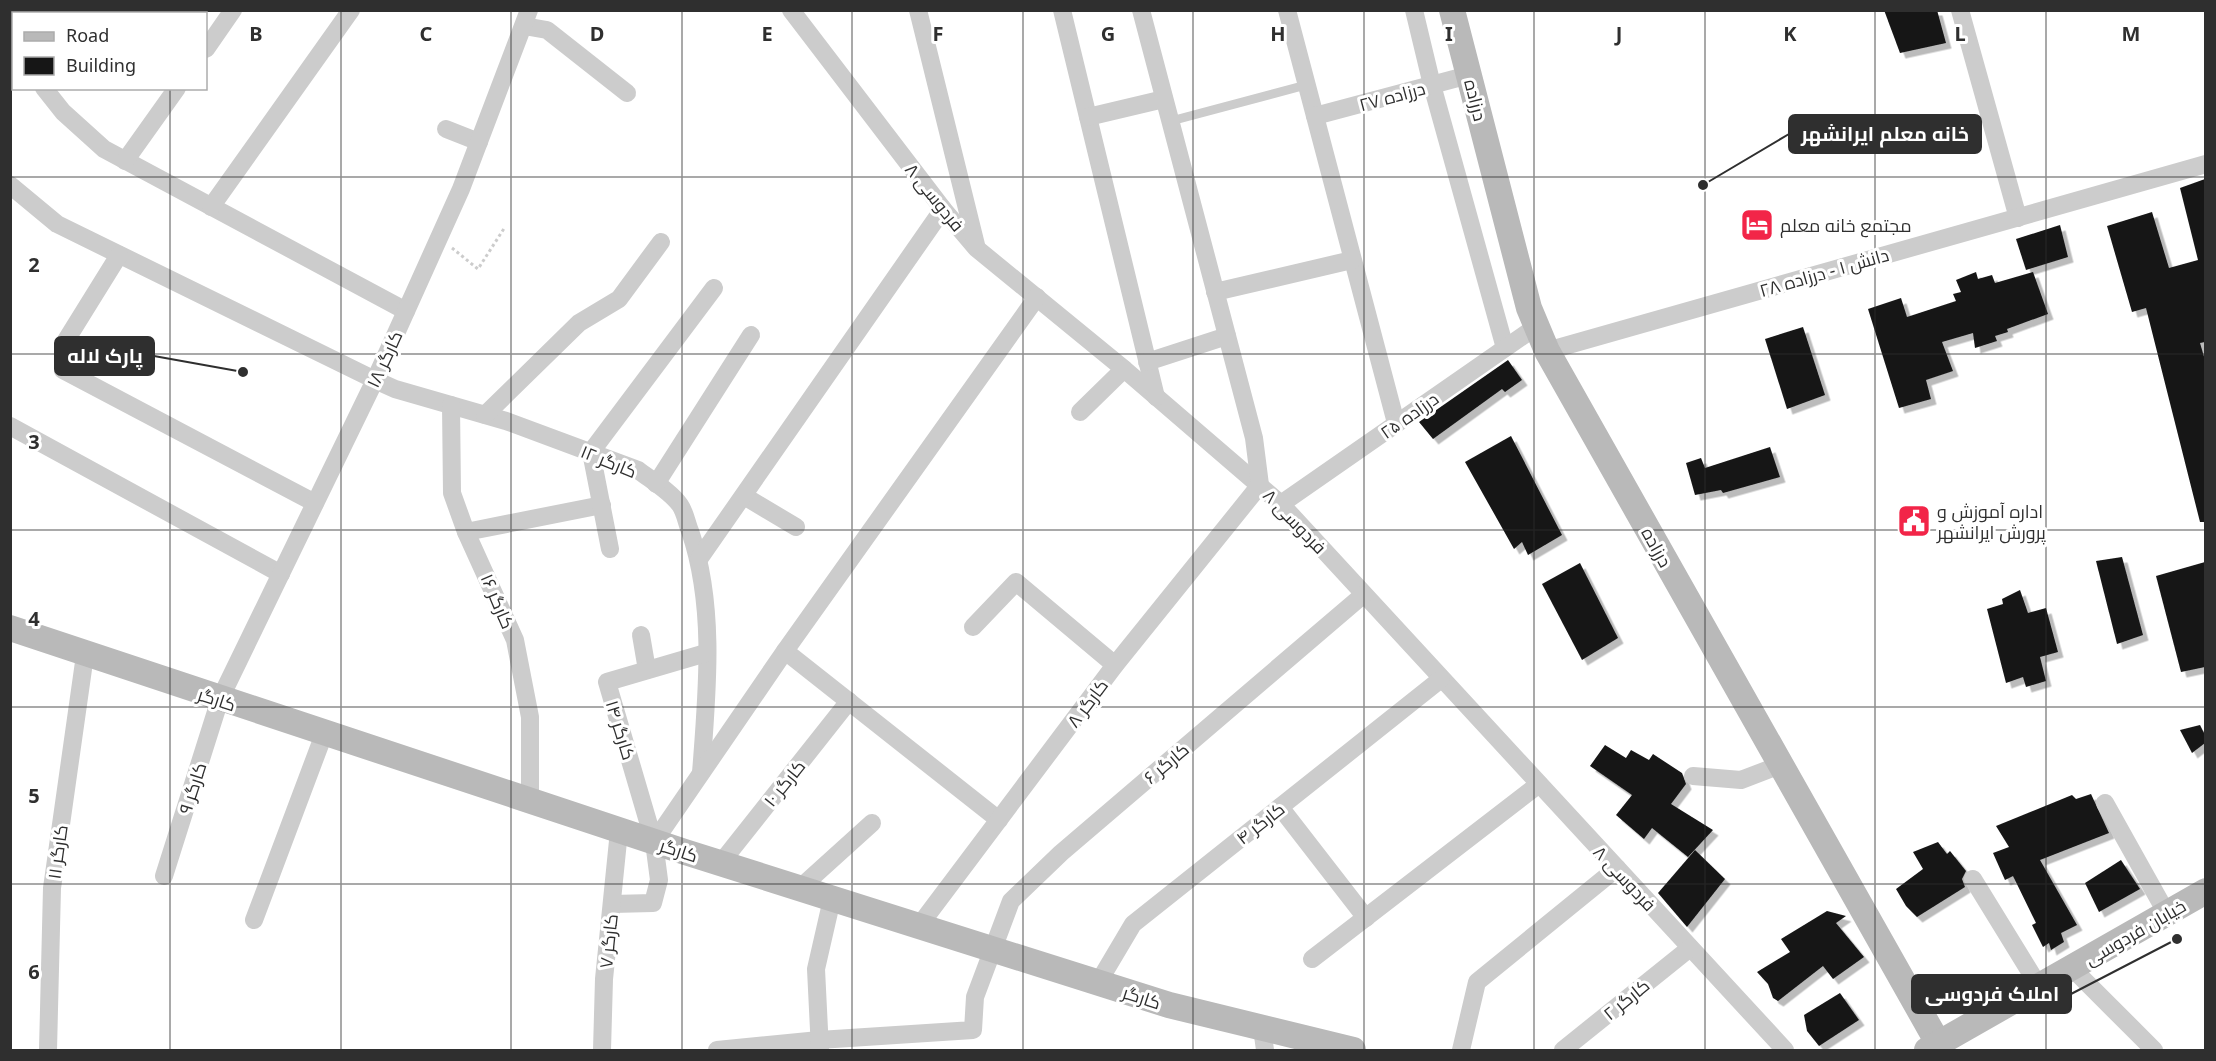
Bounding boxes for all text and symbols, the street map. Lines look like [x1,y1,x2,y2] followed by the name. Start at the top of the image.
[12,12,207,90] legend
[249,20,263,47] text: B
[420,20,433,47] text: C
[590,20,604,47] text: D
[761,20,773,47] text: E
[933,20,943,47] text: F
[1101,20,1115,47] text: G
[1270,20,1286,47] text: H
[1445,20,1453,47] text: I
[1614,20,1622,47] text: J
[1783,20,1797,47] text: K
[1954,20,1966,47] text: L
[2122,20,2140,47] text: M
[66,23,109,47] text: Road
[66,53,136,77] text: Building
[1356,76,1428,116] street label: درزاده ۲۷
[1459,77,1493,123] street label: درزاده
[1789,115,1981,153] callout: خانه معلم ایرانشهر
[1800,120,1969,148] text: خانه معلم ایرانشهر
[900,158,970,236] street label: فردوسی ۸
[1739,207,1775,243] hotel icon: مجتمع خانه معلم
[1780,213,1911,238] place label: مجتمع خانه معلم
[1756,242,1892,302] street label: دانش ۱ - درزاده ۲۸
[28,251,40,278] text: 2
[360,327,408,391] street label: کارگر ۱۸
[55,337,154,375] callout: پارک لاله
[67,342,143,370] text: پارک لاله
[1375,386,1443,444] street label: درزاده ۲۵
[28,428,40,455] text: 3
[577,439,641,483] street label: کارگر ۱۲
[1258,483,1332,559] street label: فردوسی ۸
[1936,499,2046,545] place label: اداره آموزش و پرورش ایرانشهر
[1896,503,1932,539] public building icon: اداره آموزش و پرورش ایرانشهر
[1636,523,1678,571] street label: درزاده
[476,570,520,632] street label: کارگر ۱۶
[28,605,40,632] text: 4
[1061,674,1113,732] street label: کارگر ۸
[194,681,239,716] street label: کارگر
[601,697,641,763] street label: کارگر ۱۴
[1138,737,1194,789] street label: کارگر ۶
[758,755,810,811] street label: کارگر ۱۰
[172,759,212,817] street label: کارگر ۹
[28,782,40,809] text: 5
[1231,796,1289,850] street label: کارگر ۴
[41,823,73,881] street label: کارگر ۱۱
[656,832,701,867] street label: کارگر
[1588,840,1662,916] street label: فردوسی ۸
[2080,893,2190,971] street label: خیابان فردوسی
[593,913,623,969] street label: کارگر ۷
[28,958,40,985] text: 6
[1598,973,1654,1025] street label: کارگر ۲
[1912,975,2071,1013] callout: املاک فردوسی
[1119,979,1164,1014] street label: کارگر
[1925,980,2059,1007] text: املاک فردوسی

